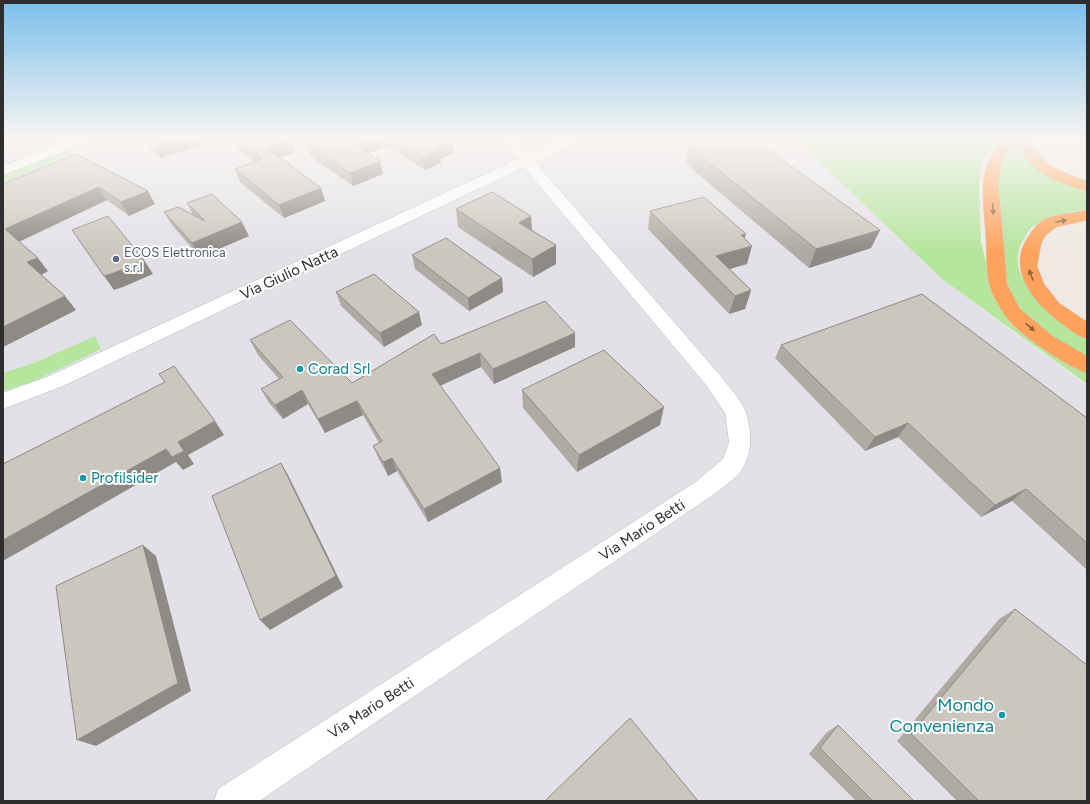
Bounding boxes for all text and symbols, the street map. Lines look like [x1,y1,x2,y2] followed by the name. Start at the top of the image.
[989,203,996,215] one-way arrow
[1055,217,1067,223] one-way arrow
[237,242,341,304] street label: Via Giulio Natta
[124,245,226,275] place label: ECOS Elettronica s.r.l
[111,254,121,264] marker: ECOS Elettronica s.r.l
[1028,269,1034,281] one-way arrow
[1025,323,1035,332] one-way arrow
[308,360,370,378] place label: Corad Srl
[295,364,305,374] marker: Corad Srl
[91,469,158,487] place label: Profilsider
[78,473,88,483] marker: Profilsider
[596,496,688,564] street label: Via Mario Betti
[325,674,417,742] street label: Via Mario Betti
[890,694,994,737] place label: Mondo Convenienza
[997,710,1007,720] marker: Mondo Convenienza

